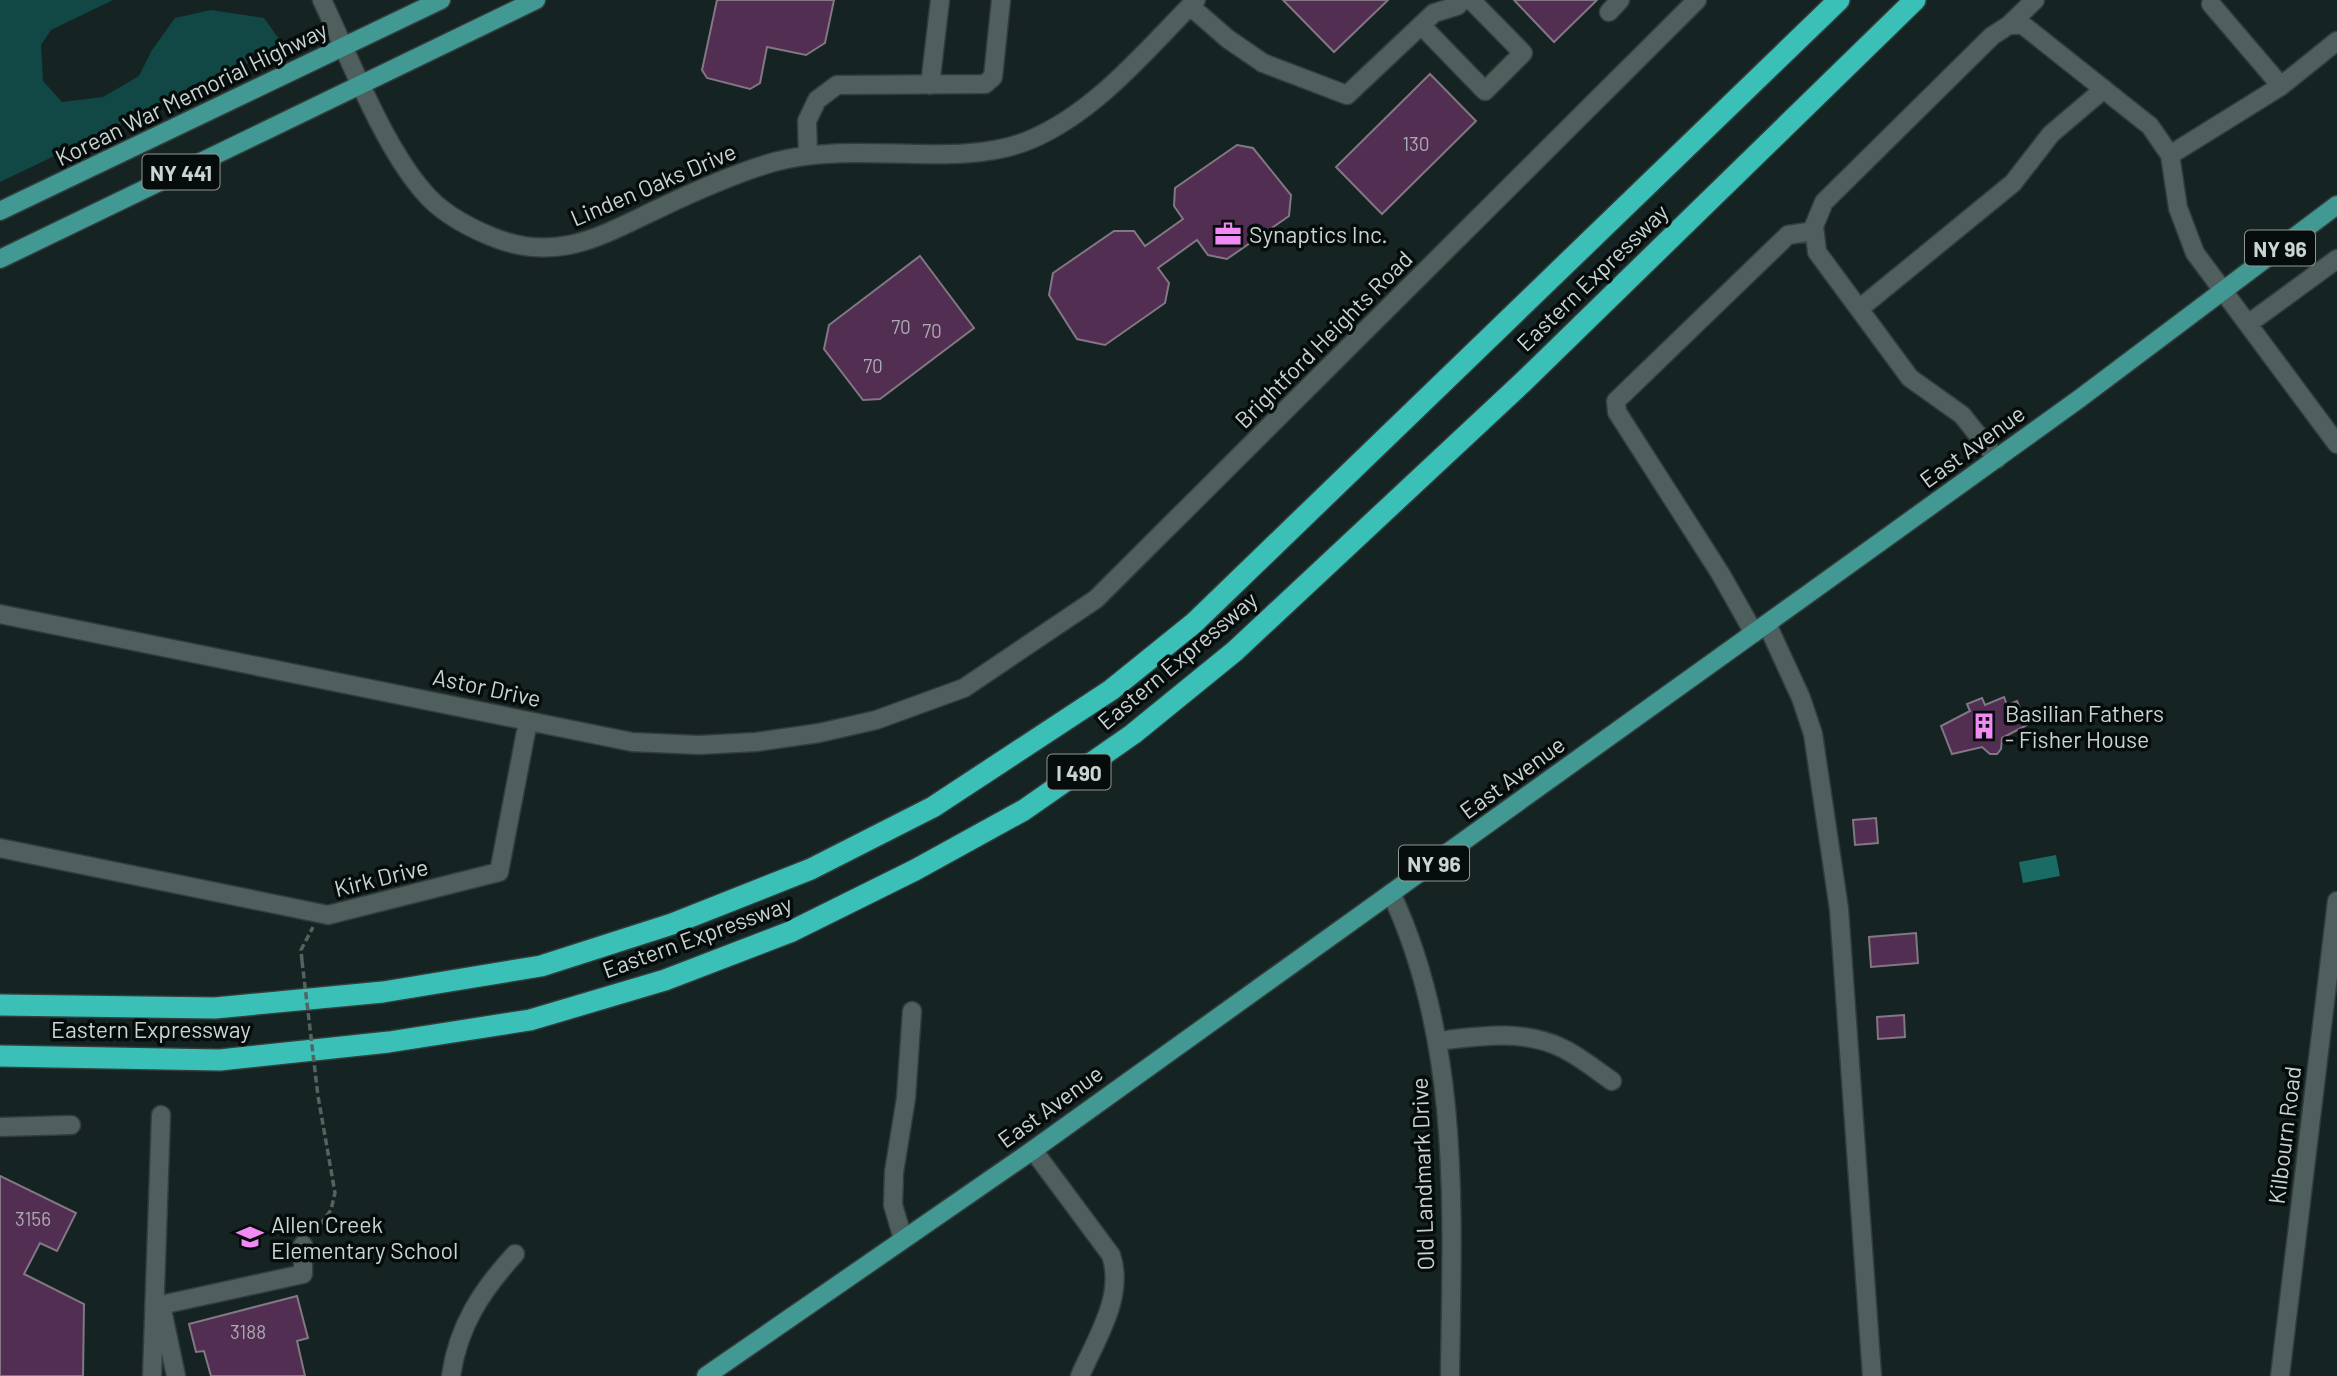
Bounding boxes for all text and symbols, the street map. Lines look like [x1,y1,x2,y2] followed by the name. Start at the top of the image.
[50,15,332,171] street label: Korean War Memorial Highway
[1402,132,1430,155] house number: 130
[566,136,740,232] street label: Linden Oaks Drive
[142,154,220,190] road number: NY 441
[1510,197,1674,356] street label: Eastern Expressway
[1213,219,1243,249] office icon: Synaptics Inc.
[1249,220,1388,248] place label: Synaptics Inc.
[2245,230,2315,266] road number: NY 96
[1228,244,1418,434] street label: Brightford Heights Road
[891,315,911,338] house number: 70
[922,319,942,342] house number: 70
[863,354,883,377] house number: 70
[1914,399,2030,493] street label: East Avenue
[1091,585,1263,735] street label: Eastern Expressway
[430,662,544,712] street label: Astor Drive
[2005,699,2164,753] place label: Basilian Fathers - Fisher House
[1969,711,1999,741] building icon: Basilian Fathers - Fisher House
[1454,730,1570,824] street label: East Avenue
[1048,754,1110,790] road number: I 490
[1399,846,1469,880] road number: NY 96
[331,852,431,902] street label: Kirk Drive
[598,889,796,983] street label: Eastern Expressway
[51,1015,251,1043] street label: Eastern Expressway
[992,1059,1108,1153] street label: East Avenue
[2262,1064,2306,1206] street label: Kilbourn Road
[1405,1077,1439,1271] street label: Old Landmark Drive
[15,1207,51,1230] house number: 3156
[271,1210,458,1264] place label: Allen Creek Elementary School
[235,1222,265,1252] school or university icon: Allen Creek Elementary School
[230,1320,266,1343] house number: 3188

